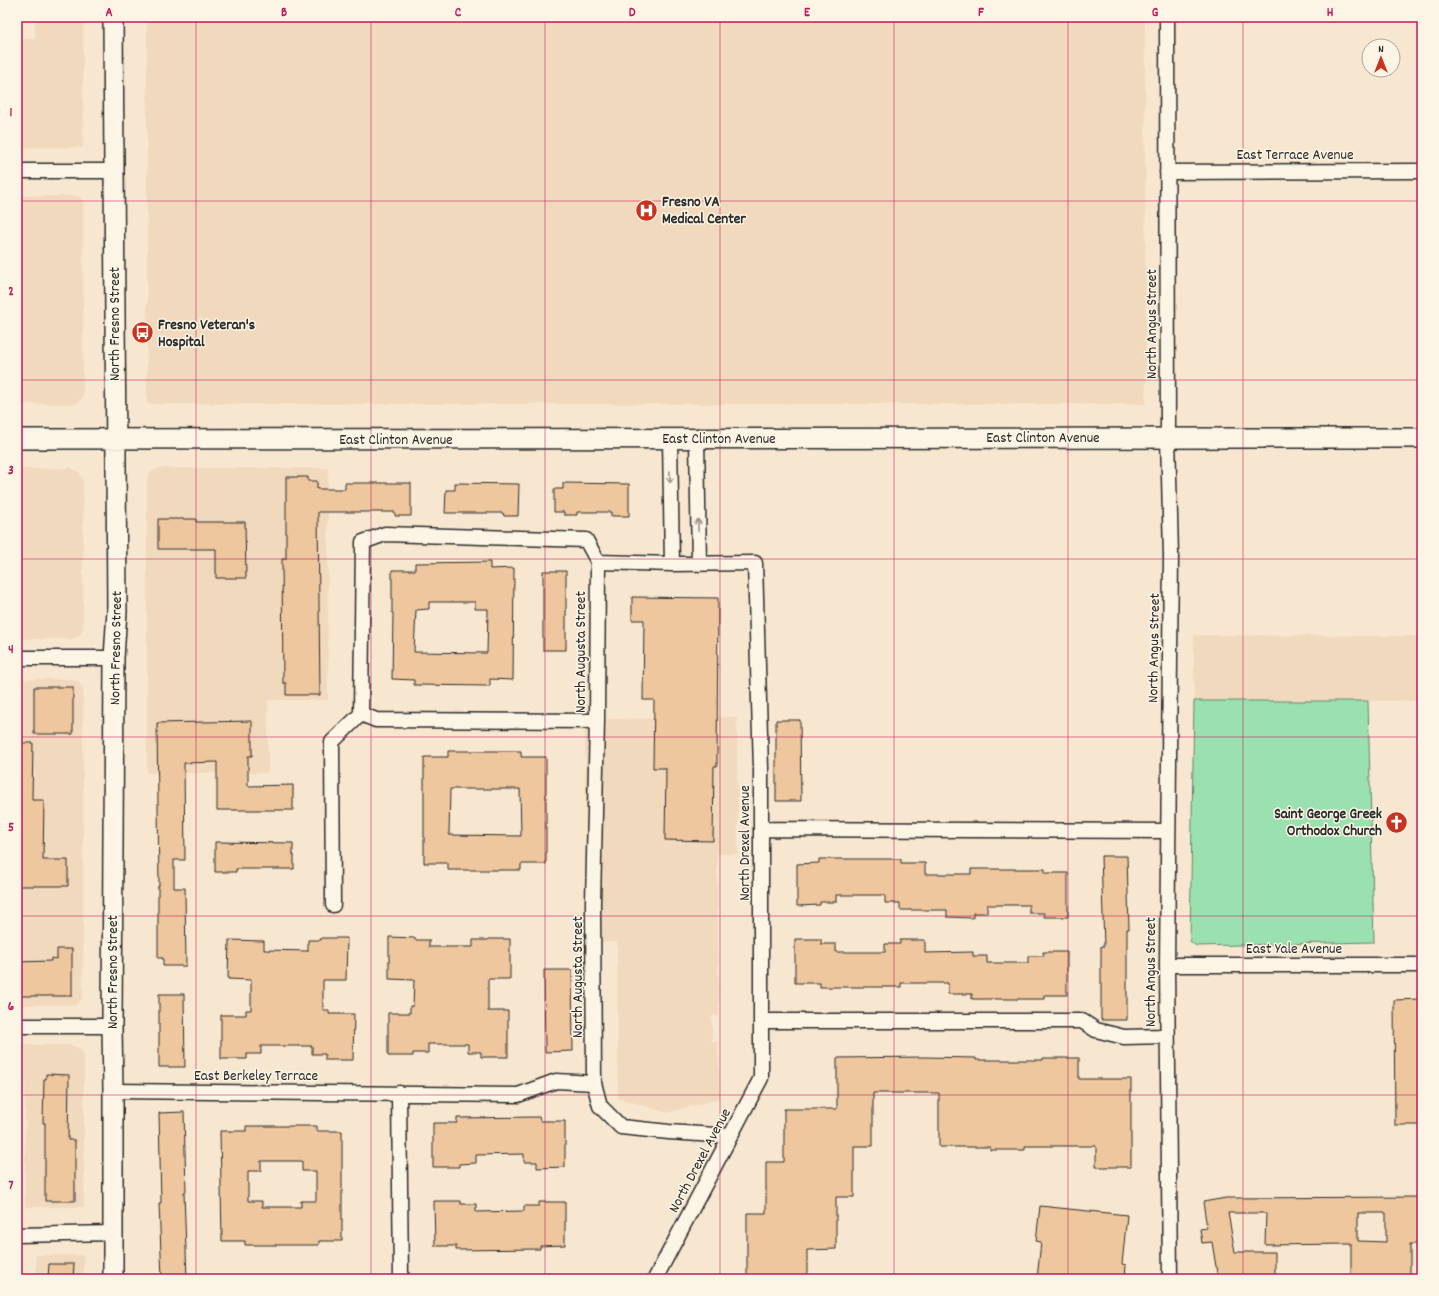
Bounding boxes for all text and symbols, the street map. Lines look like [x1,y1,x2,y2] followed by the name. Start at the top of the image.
[105,4,113,23] text: A
[281,4,287,23] text: B
[455,4,462,23] text: C
[629,4,636,23] text: D
[804,4,811,23] text: E
[978,4,984,23] text: F
[1152,4,1159,23] text: G
[1327,4,1334,23] text: H
[1361,38,1401,78] north arrow
[1378,42,1384,58] text: N
[10,104,13,123] text: 1
[1236,145,1354,167] street label: East Terrace Avenue
[662,192,746,231] place label: Fresno VA Medical Center
[633,197,659,223] hospital icon: Fresno VA Medical Center
[105,266,127,381] street label: North Fresno Street
[1142,269,1164,379] street label: North Angus Street
[8,283,14,302] text: 2
[158,315,255,354] place label: Fresno Veteran's Hospital
[130,320,156,346] bus stop icon: Fresno Veteran's Hospital
[986,428,1100,450] street label: East Clinton Avenue
[662,429,776,451] street label: East Clinton Avenue
[339,430,453,452] street label: East Clinton Avenue
[8,462,14,481] text: 3
[666,470,674,483] one-way arrow
[694,519,702,532] one-way arrow
[105,590,129,705] street label: North Fresno Street
[571,591,593,713] street label: North Augusta Street
[1143,592,1167,703] street label: North Angus Street
[8,641,14,660] text: 4
[735,785,757,901] street label: North Drexel Avenue
[1274,804,1382,843] place label: Saint George Greek Orthodox Church
[1384,809,1410,835] church icon: Saint George Greek Orthodox Church
[8,819,14,838] text: 5
[103,914,125,1029] street label: North Fresno Street
[568,916,590,1038] street label: North Augusta Street
[1141,917,1163,1027] street label: North Angus Street
[1246,939,1343,961] street label: East Yale Avenue
[8,998,15,1017] text: 6
[194,1066,319,1088] street label: East Berkeley Terrace
[664,1104,738,1217] street label: North Drexel Avenue
[9,1177,14,1196] text: 7

